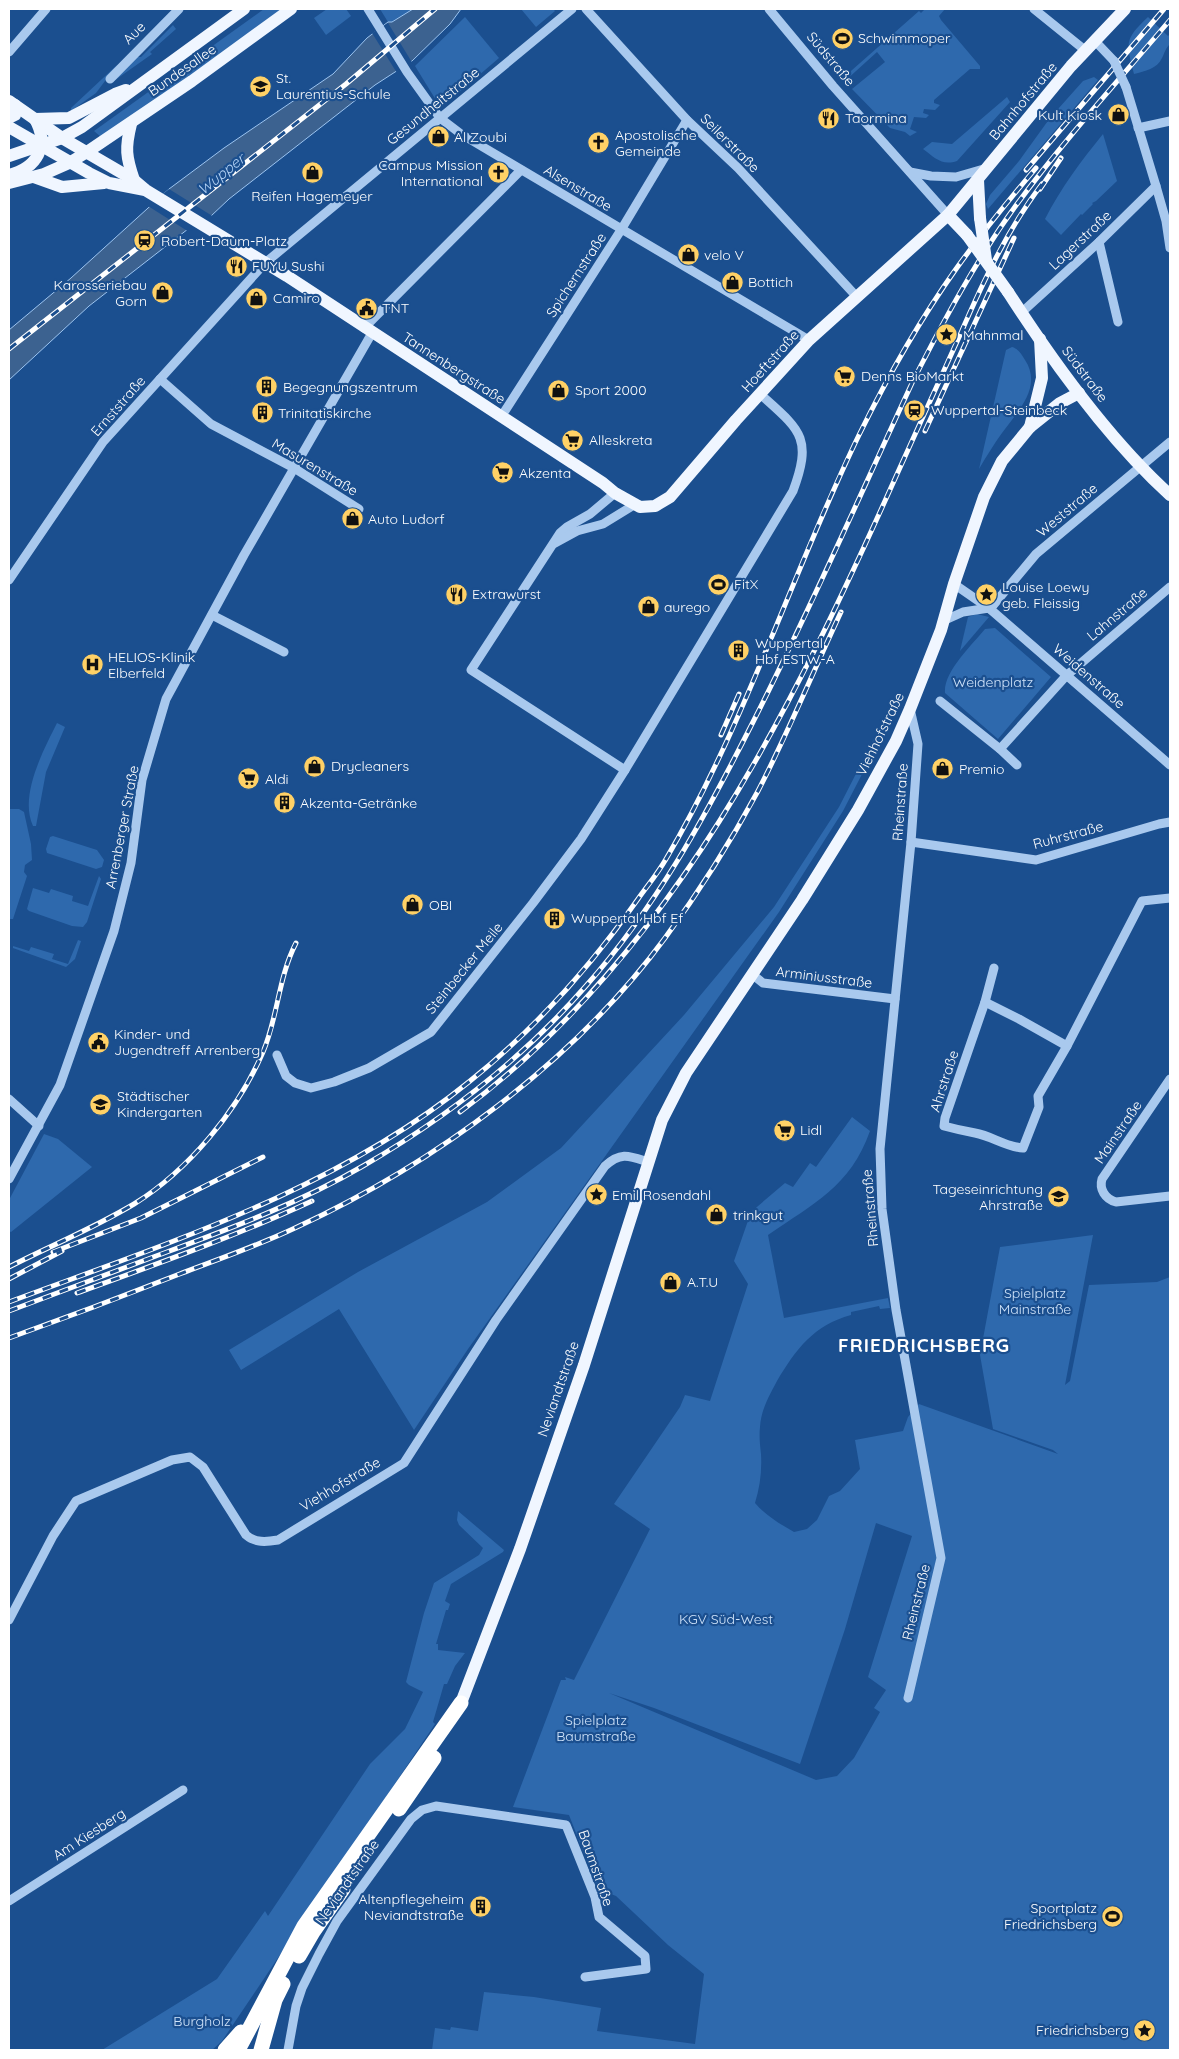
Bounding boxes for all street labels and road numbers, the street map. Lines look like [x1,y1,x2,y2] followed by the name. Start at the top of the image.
[119,18,149,48] street label: Aue
[803,28,859,90] street label: Südstraße
[145,40,220,100] street label: Bundesallee
[985,58,1061,144] street label: Bahnhofstraße
[383,63,483,149] street label: Gesundheitstraße
[697,110,763,176] street label: Seilerstraße
[541,161,615,215] street label: Alsenstraße
[1045,206,1115,274] street label: Lagerstraße
[542,229,610,321] street label: Spichernstraße
[737,326,803,396] street label: Hoeftstraße
[399,328,509,408] street label: Tannenbergstraße
[1058,342,1112,406] street label: Südstraße
[87,372,149,440] street label: Ernststraße
[269,434,361,500] street label: Masurenstraße
[1033,479,1101,541] street label: Weststraße
[1083,583,1151,644] street label: Lahnstraße
[1049,640,1129,712] street label: Weidenstraße
[852,689,908,779] street label: Viehhofstraße
[888,763,912,841] street label: Rheinstraße
[101,764,143,890] street label: Arrenberger Straße
[1031,817,1105,853] street label: Ruhrstraße
[421,918,507,1018] street label: Steinbecker Meile
[775,962,873,992] street label: Arminiusstraße
[926,1048,962,1114] street label: Ahrstraße
[1090,1097,1146,1167] street label: Mainstraße
[858,1168,882,1248] street label: Rheinstraße
[533,1339,583,1439] street label: Neviandtstraße
[296,1453,384,1515] street label: Viehhofstraße
[898,1562,934,1642] street label: Rheinstraße
[49,1804,129,1864] street label: Am Kiesberg
[575,1827,617,1909] street label: Baumstraße
[311,1836,383,1928] street label: Neviandtstraße

